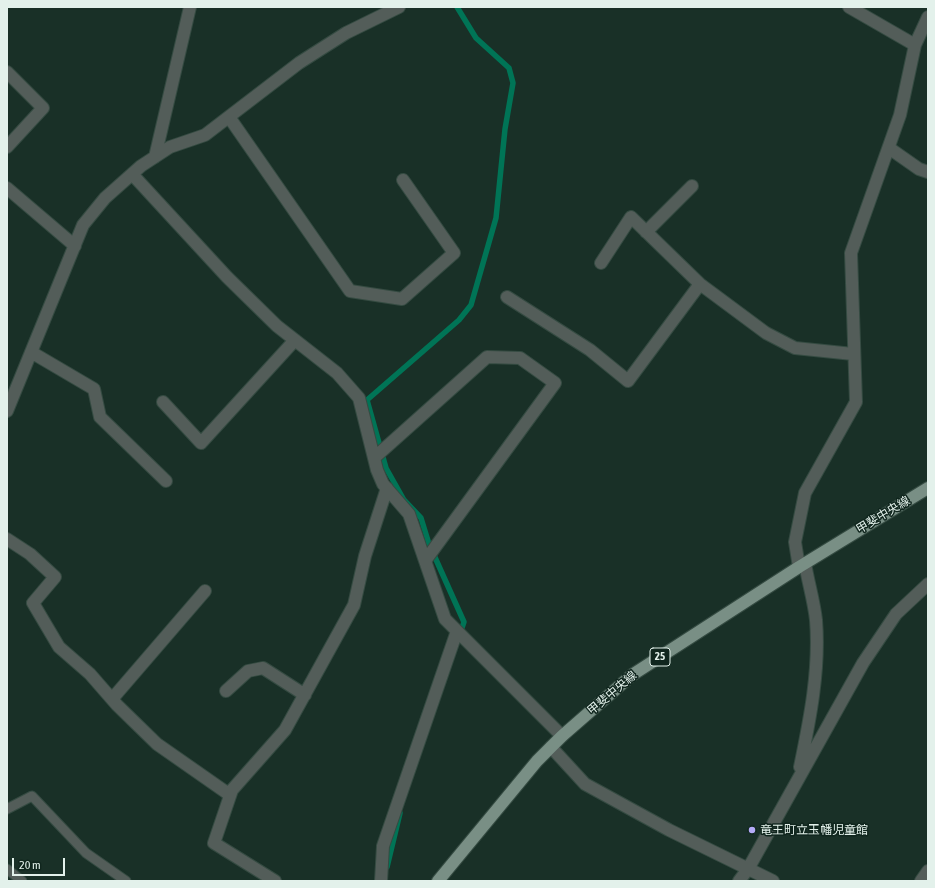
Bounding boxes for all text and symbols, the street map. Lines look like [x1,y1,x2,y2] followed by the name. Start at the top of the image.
[854,493,912,537] street label: 甲斐中央線
[650,648,670,666] road number: 25
[584,668,640,718] street label: 甲斐中央線
[760,823,868,837] place label: 竜王町立玉幡児童館
[747,825,757,835] marker: 竜王町立玉幡児童館
[14,850,67,876] scale bar
[19,858,41,872] text: 20 m

